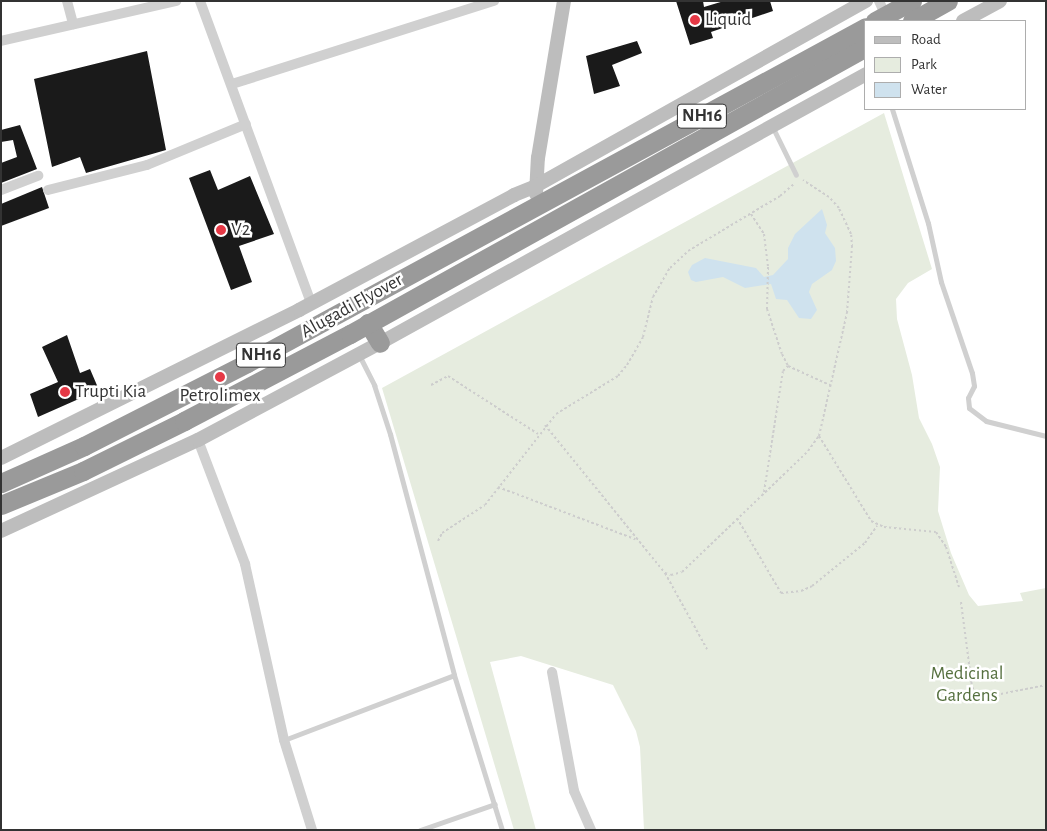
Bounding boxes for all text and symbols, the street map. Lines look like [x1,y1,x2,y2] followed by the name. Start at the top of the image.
[705,9,751,31] place label: Liquid
[689,14,701,26] marker: Liquid
[864,20,1027,110] legend
[911,32,941,47] text: Road
[911,57,937,72] text: Park
[911,82,947,97] text: Water
[676,100,728,132] road number: NH16
[231,219,250,241] place label: V2
[215,224,227,236] marker: V2
[297,269,407,343] street label: Alugadi Flyover
[235,340,287,370] road number: NH16
[214,371,226,383] marker: Petrolimex
[75,381,146,403] place label: Trupti Kia
[180,385,260,407] place label: Petrolimex
[59,386,71,398] marker: Trupti Kia
[931,663,1003,707] park label: Medicinal Gardens

